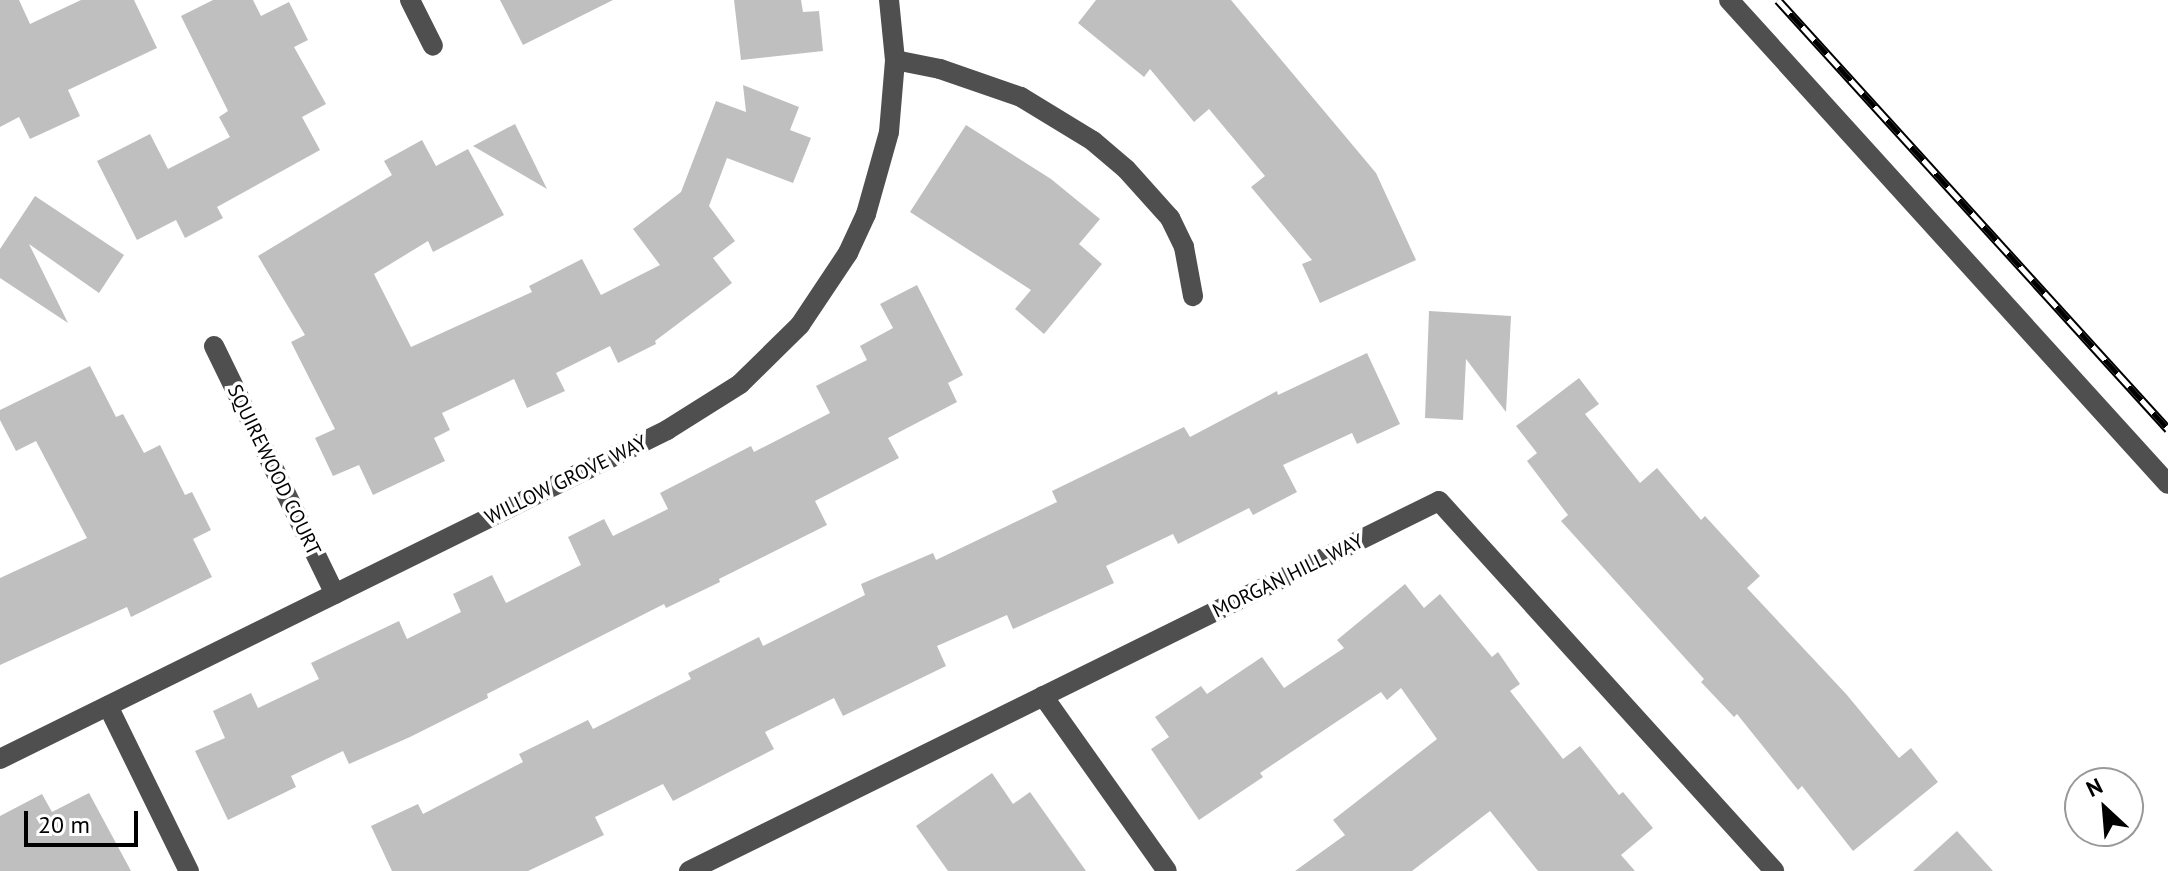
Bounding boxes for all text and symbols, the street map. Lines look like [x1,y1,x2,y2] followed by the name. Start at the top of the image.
[222,381,326,559] street label: SQUIREWOOD COURT
[481,430,651,530] street label: WILLOW GROVE WAY
[1208,529,1368,623] street label: MORGAN HILL WAY
[2064,767,2144,847] north arrow
[2082,771,2107,803] text: N
[28,795,142,845] scale bar
[38,809,90,840] text: 20 m

